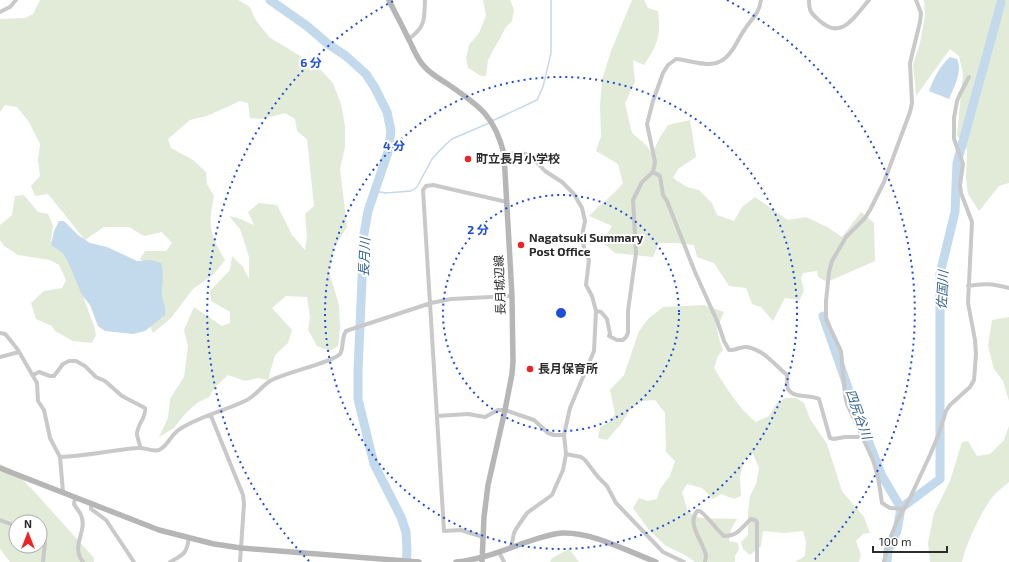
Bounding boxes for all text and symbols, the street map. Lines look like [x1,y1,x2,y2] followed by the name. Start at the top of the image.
[300,55,322,69] text: 6 分
[383,138,405,152] text: 4 分
[476,151,560,165] place label: 町立長月小学校
[463,154,473,164] marker: 町立長月小学校
[467,222,489,236] text: 2 分
[529,230,644,258] place label: Nagatsuki Summary Post Office
[355,235,373,277] water label: 長月川
[516,240,526,250] marker: Nagatsuki Summary Post Office
[491,255,507,315] street label: 長月城辺線
[933,268,951,310] water label: 佐国川
[554,306,568,320] centre of rings
[538,361,598,375] place label: 長月保育所
[525,364,535,374] marker: 長月保育所
[843,387,876,443] water label: 四尻谷川
[8,514,48,554] north arrow
[24,517,32,530] text: N
[873,528,947,554] scale bar
[879,534,911,548] text: 100 m

